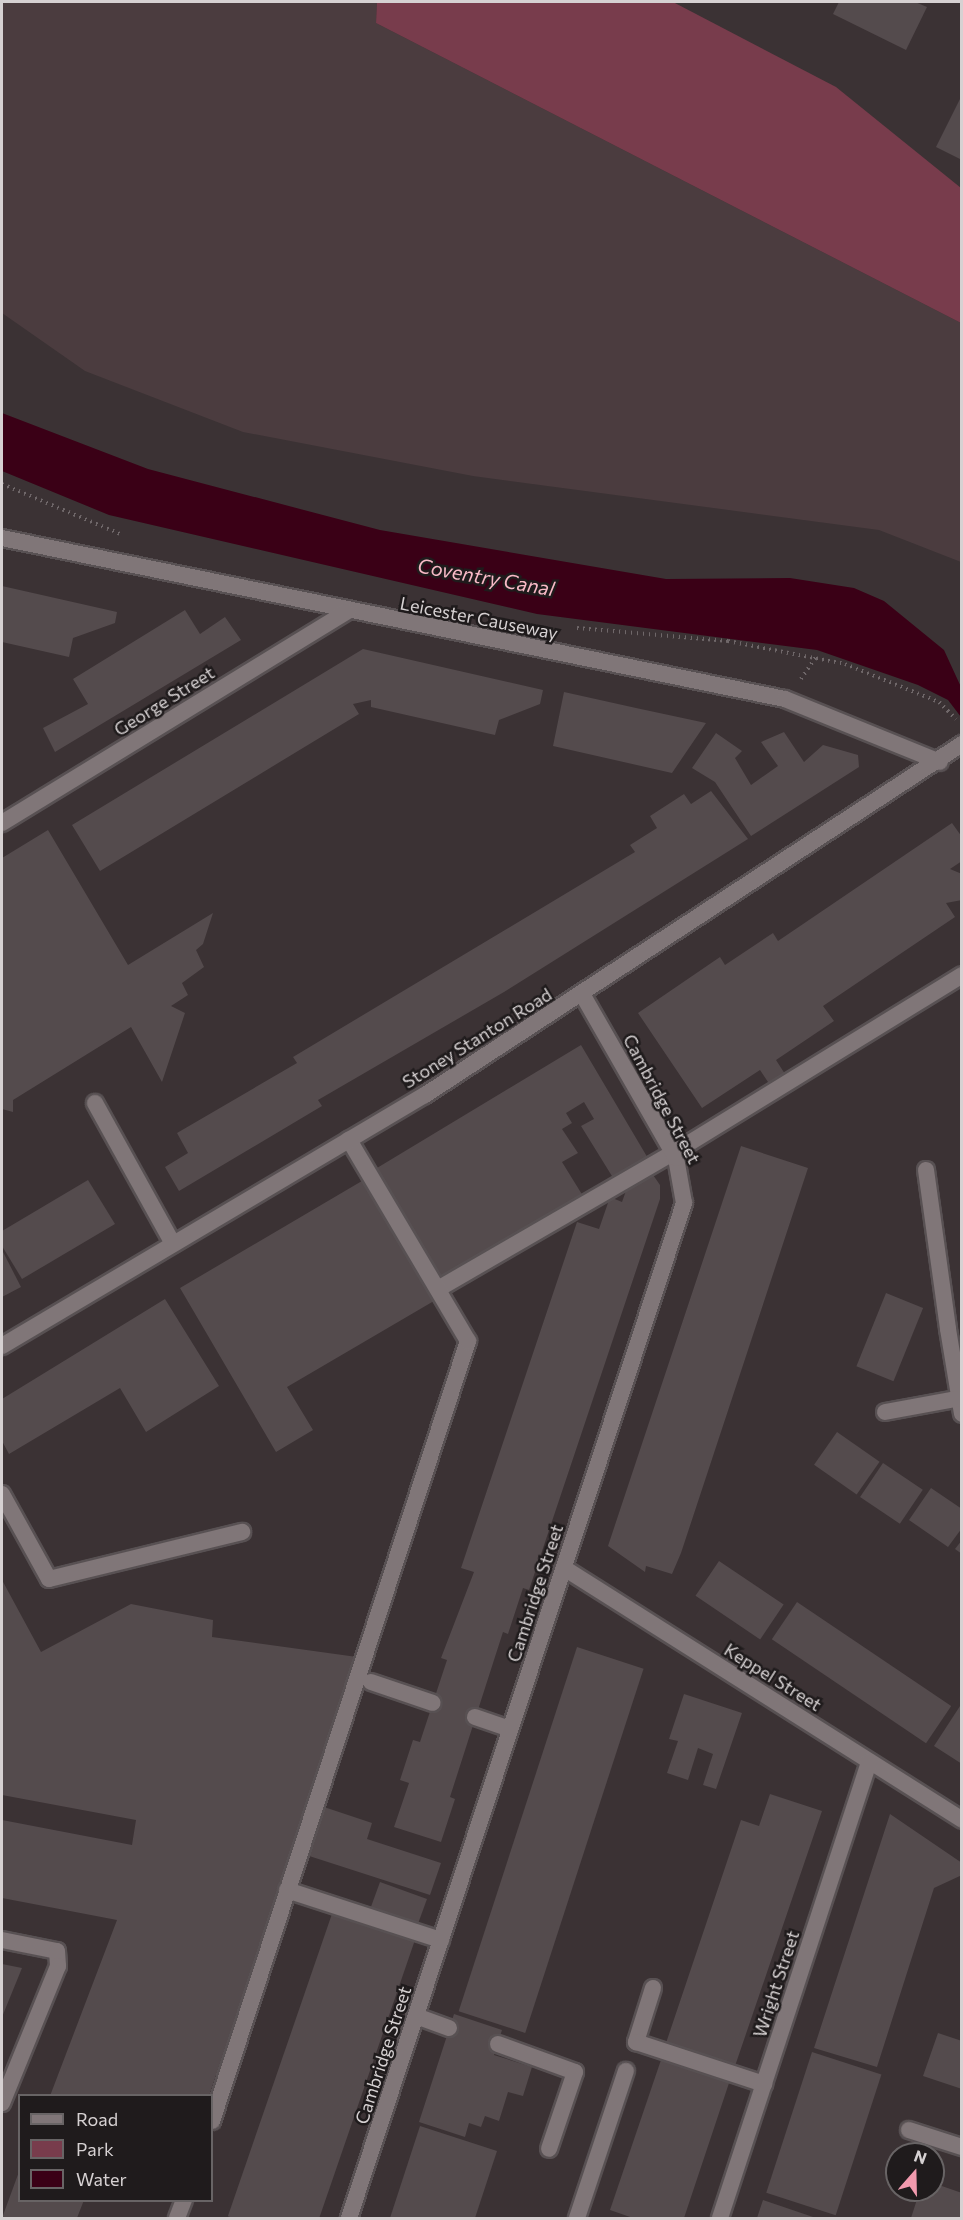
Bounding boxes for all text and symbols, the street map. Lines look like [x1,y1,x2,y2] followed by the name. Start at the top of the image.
[416,553,556,601] water label: Coventry Canal
[398,592,560,644] street label: Leicester Causeway
[110,662,218,740] street label: George Street
[398,983,556,1093] street label: Stoney Stanton Road
[619,1030,705,1168] street label: Cambridge Street
[503,1521,567,1665] street label: Cambridge Street
[720,1639,826,1715] street label: Keppel Street
[749,1928,803,2040] street label: Wright Street
[351,1983,415,2127] street label: Cambridge Street
[18,2094,213,2202] legend
[76,2108,118,2130] text: Road
[76,2138,114,2160] text: Park
[885,2142,945,2202] north arrow
[912,2146,930,2167] text: N
[76,2168,127,2190] text: Water

